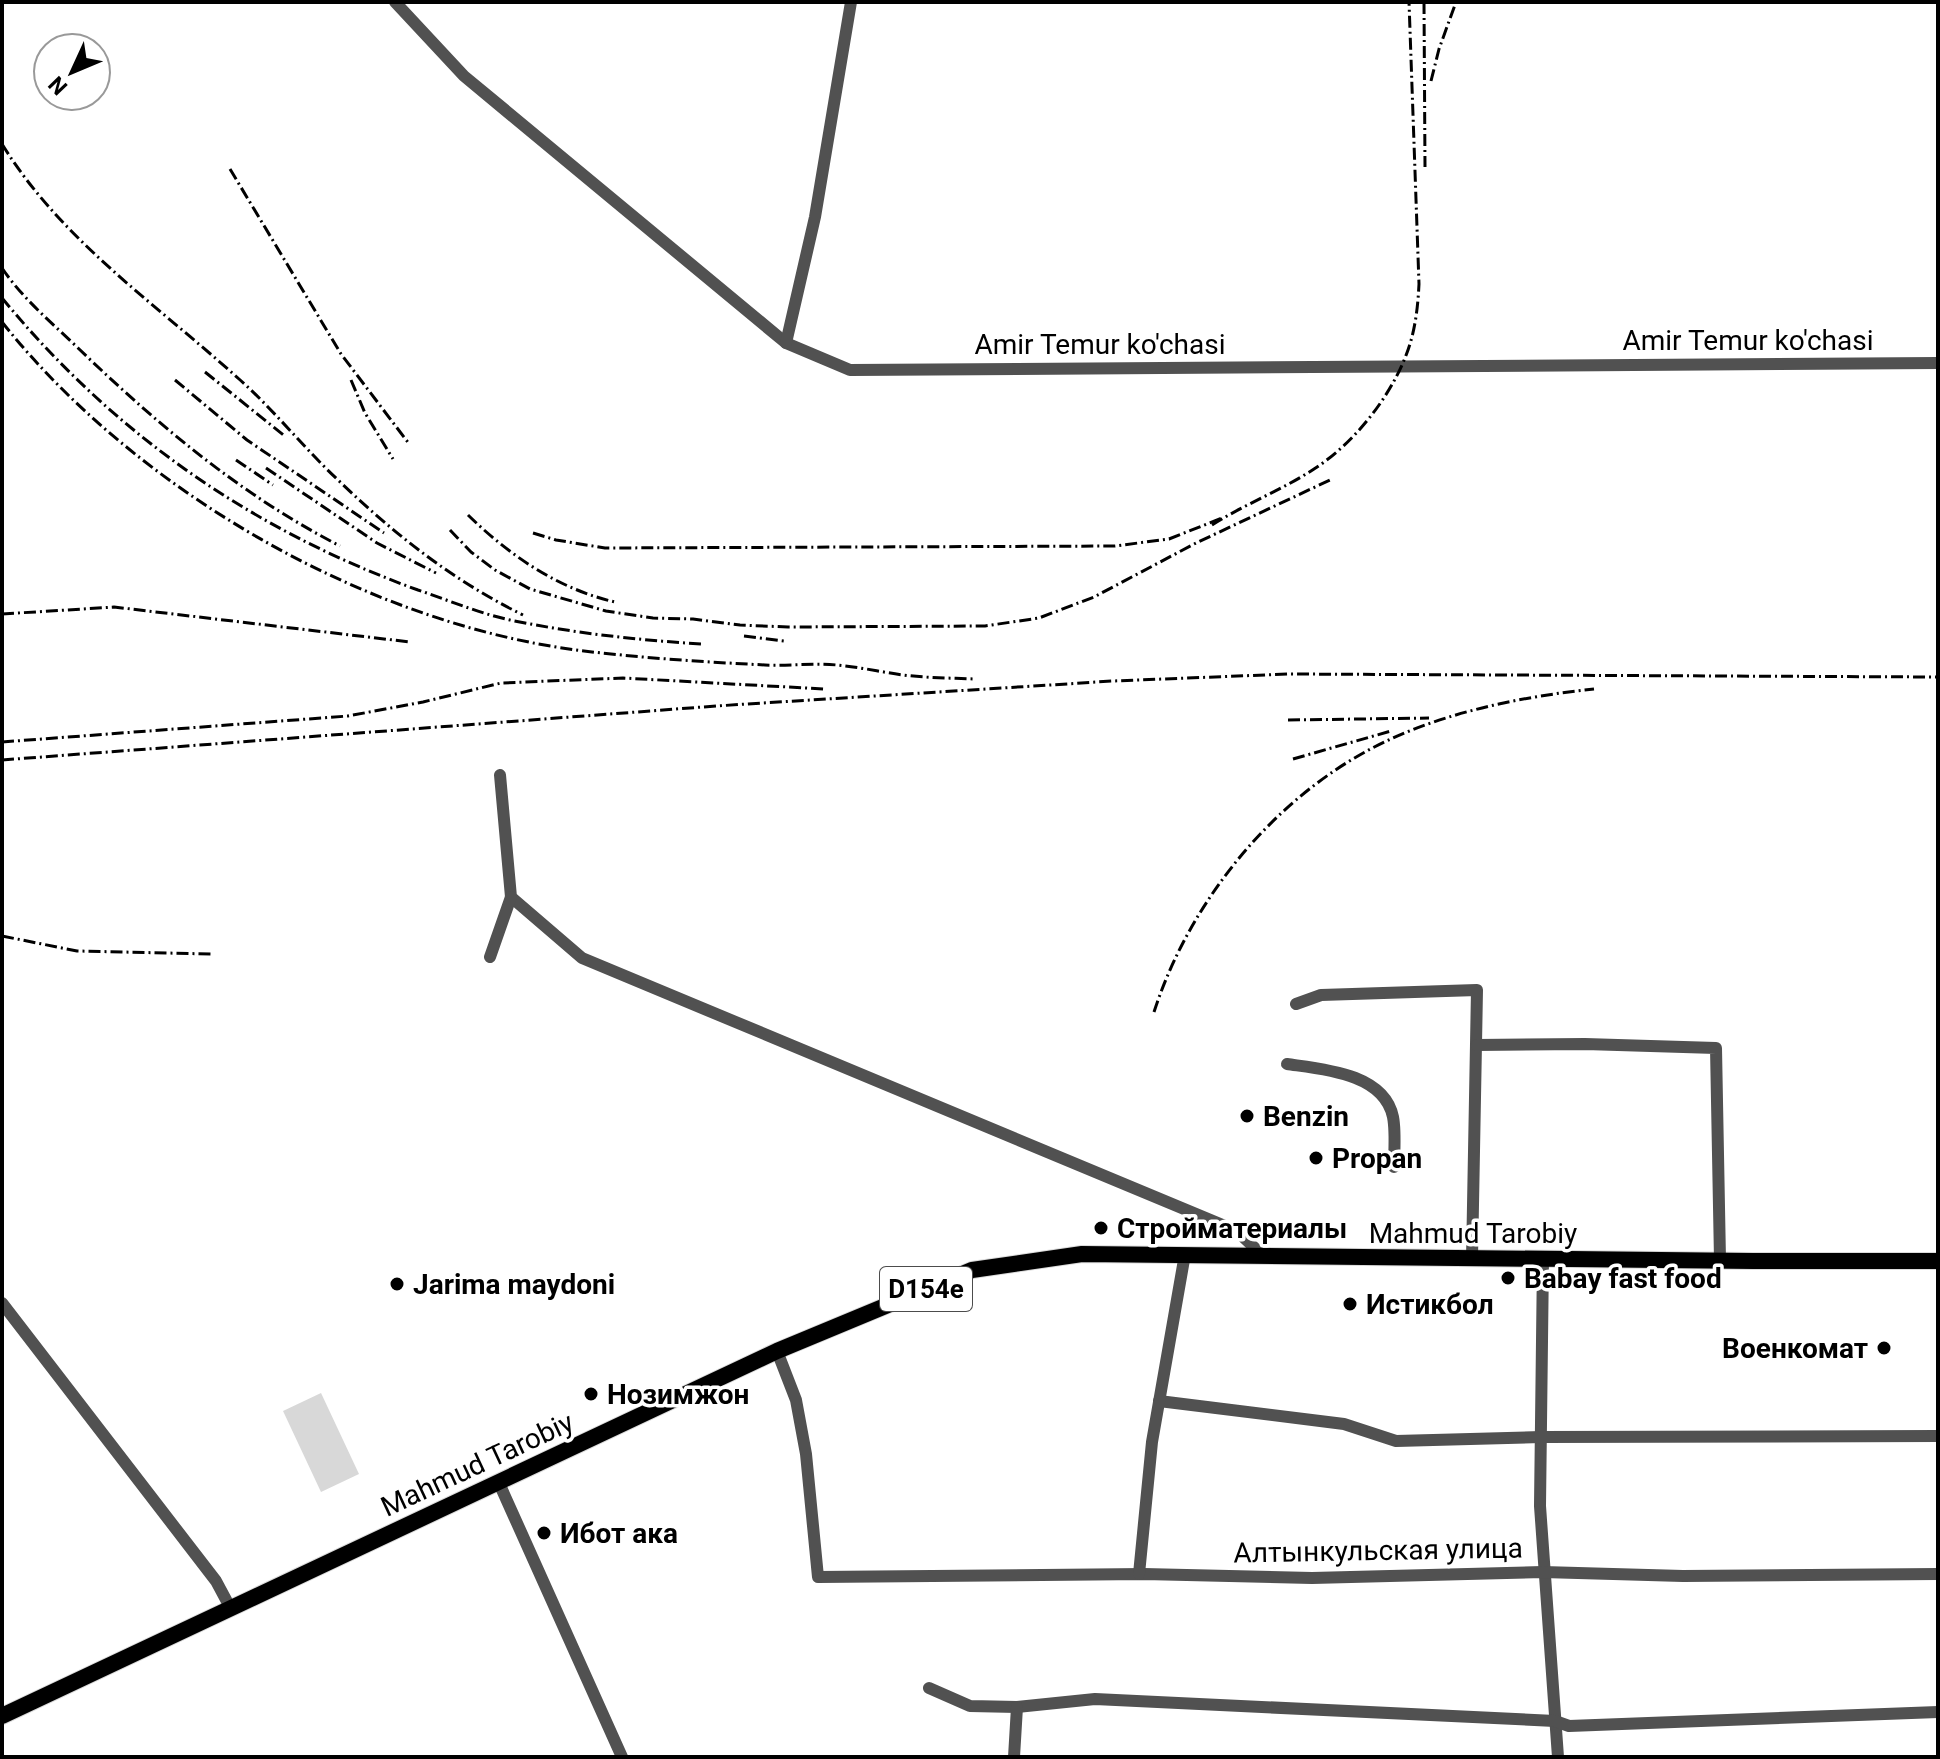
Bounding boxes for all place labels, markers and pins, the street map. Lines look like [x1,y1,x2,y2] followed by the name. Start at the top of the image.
[1263,1100,1349,1133] place label: Benzin
[1238,1107,1256,1125] marker: Benzin
[1332,1142,1422,1175] place label: Propan
[1307,1149,1325,1167] marker: Propan
[1117,1212,1347,1245] place label: Стройматериалы
[1092,1219,1110,1237] marker: Стройматериалы
[1524,1262,1722,1295] place label: Babay fast food
[413,1268,615,1301] place label: Jarima maydoni
[1499,1269,1517,1287] marker: Babay fast food
[388,1275,406,1293] marker: Jarima maydoni
[1366,1288,1494,1321] place label: Истикбол
[1341,1295,1359,1313] marker: Истикбол
[1722,1332,1868,1365] place label: Военкомат
[1875,1339,1893,1357] marker: Военкомат
[607,1378,749,1411] place label: Нозимжон
[582,1385,600,1403] marker: Нозимжон
[560,1517,678,1550] place label: Ибот ака
[535,1524,553,1542] marker: Ибот ака

